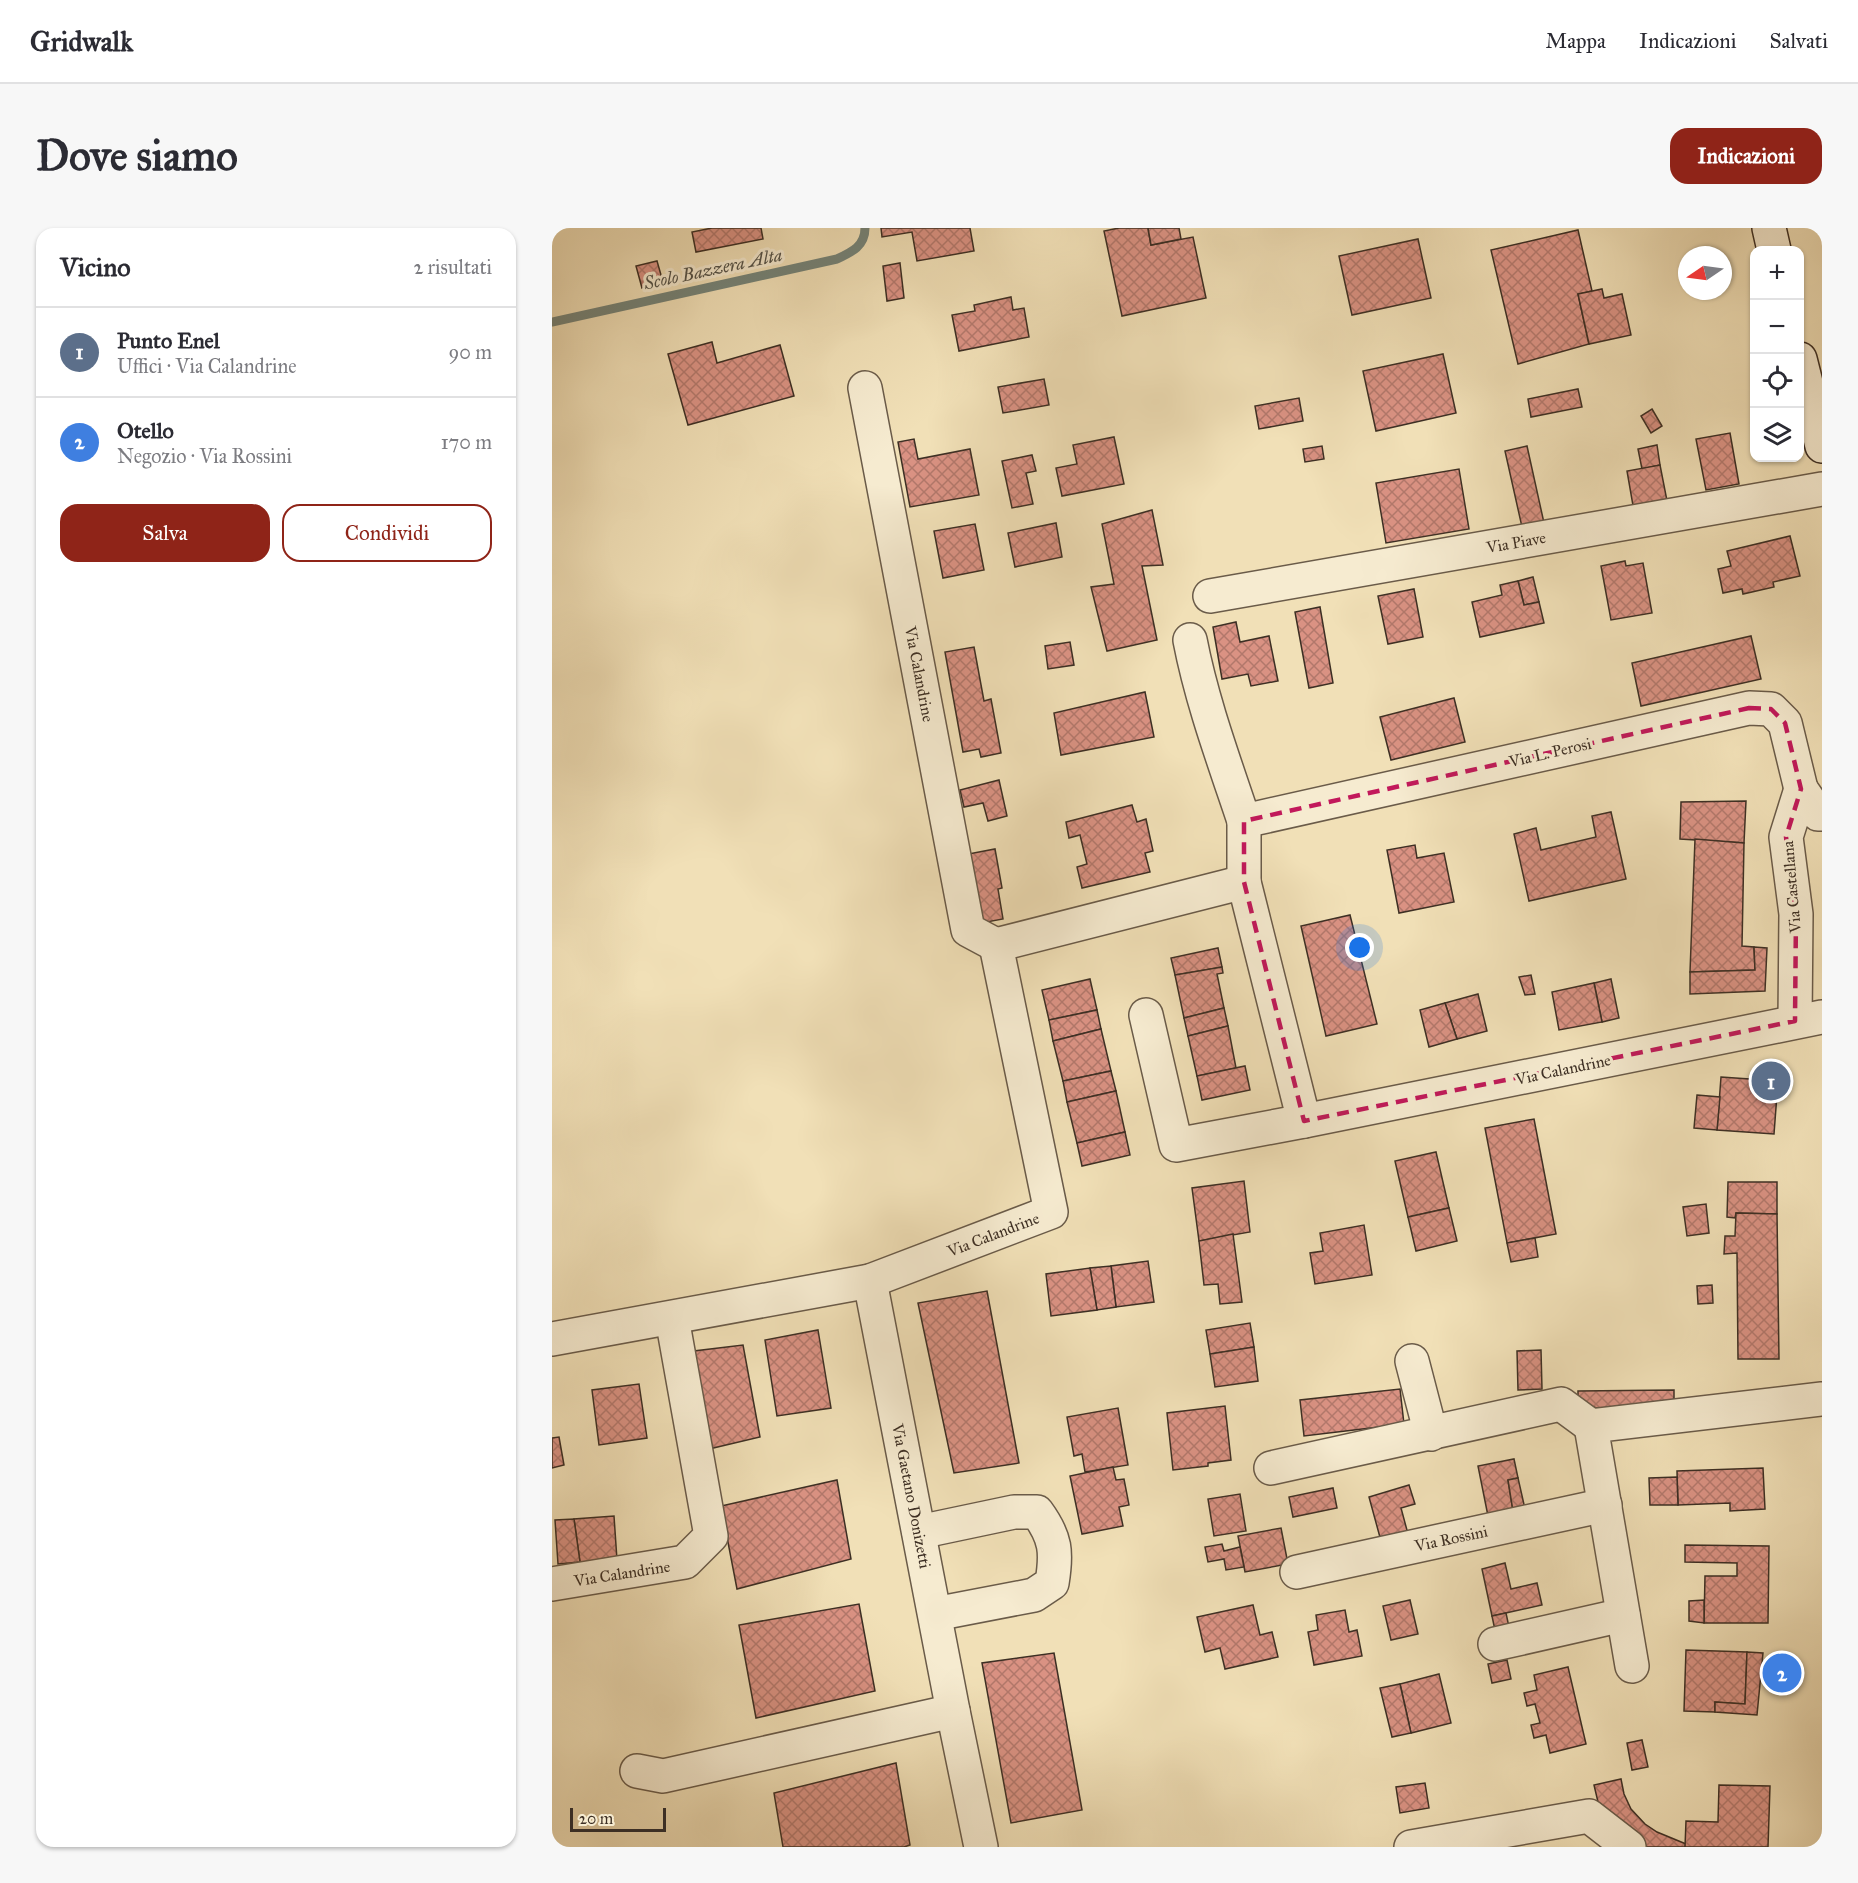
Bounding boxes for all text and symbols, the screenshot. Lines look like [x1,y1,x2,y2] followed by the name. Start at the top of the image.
[30,24,133,59] text: Gridwalk
[1546,28,1606,54] text: Mappa
[1639,28,1737,54] text: Indicazioni
[1770,28,1828,54] text: Salvati
[1670,128,1822,184] button: Indicazioni
[36,130,238,182] text: Dove siamo
[641,244,785,295] water label: Scolo Bazzera Alta
[1678,246,1732,300] north arrow
[1750,246,1804,462] map controls
[1750,246,1804,300] button: +
[60,251,131,283] text: Vicino
[413,255,492,279] text: 2 risultati
[1750,300,1804,354] button: −
[117,327,220,354] text: Punto Enel
[76,340,83,364] text: 1
[449,340,492,364] text: 90 m
[117,354,297,378] text: Uffici · Via Calandrine
[1750,354,1804,408] button: locate
[1750,408,1804,462] button: layers
[117,417,174,444] text: Otello
[75,430,84,454] text: 2
[441,430,492,454] text: 170 m
[117,444,292,468] text: Negozio · Via Rossini
[60,504,270,562] button: Salva
[282,504,492,562] button: Condividi
[1484,528,1548,557] street label: Via Piave
[901,624,938,724] street label: Via Calandrine
[1506,734,1594,771] street label: Via L. Perosi
[1778,840,1805,935] street label: Via Castellana
[1345,933,1374,962] your location
[1513,1050,1613,1089] street label: Via Calandrine
[1752,1058,1790,1104] pin: 1
[944,1208,1042,1261] street label: Via Calandrine
[888,1421,935,1571] street label: Via Gaetano Donizetti
[1412,1521,1490,1556] street label: Via Rossini
[572,1556,672,1591] street label: Via Calandrine
[1762,1650,1802,1696] pin: 2
[570,1805,666,1832] scale bar
[579,1809,613,1828] text: 20 m

